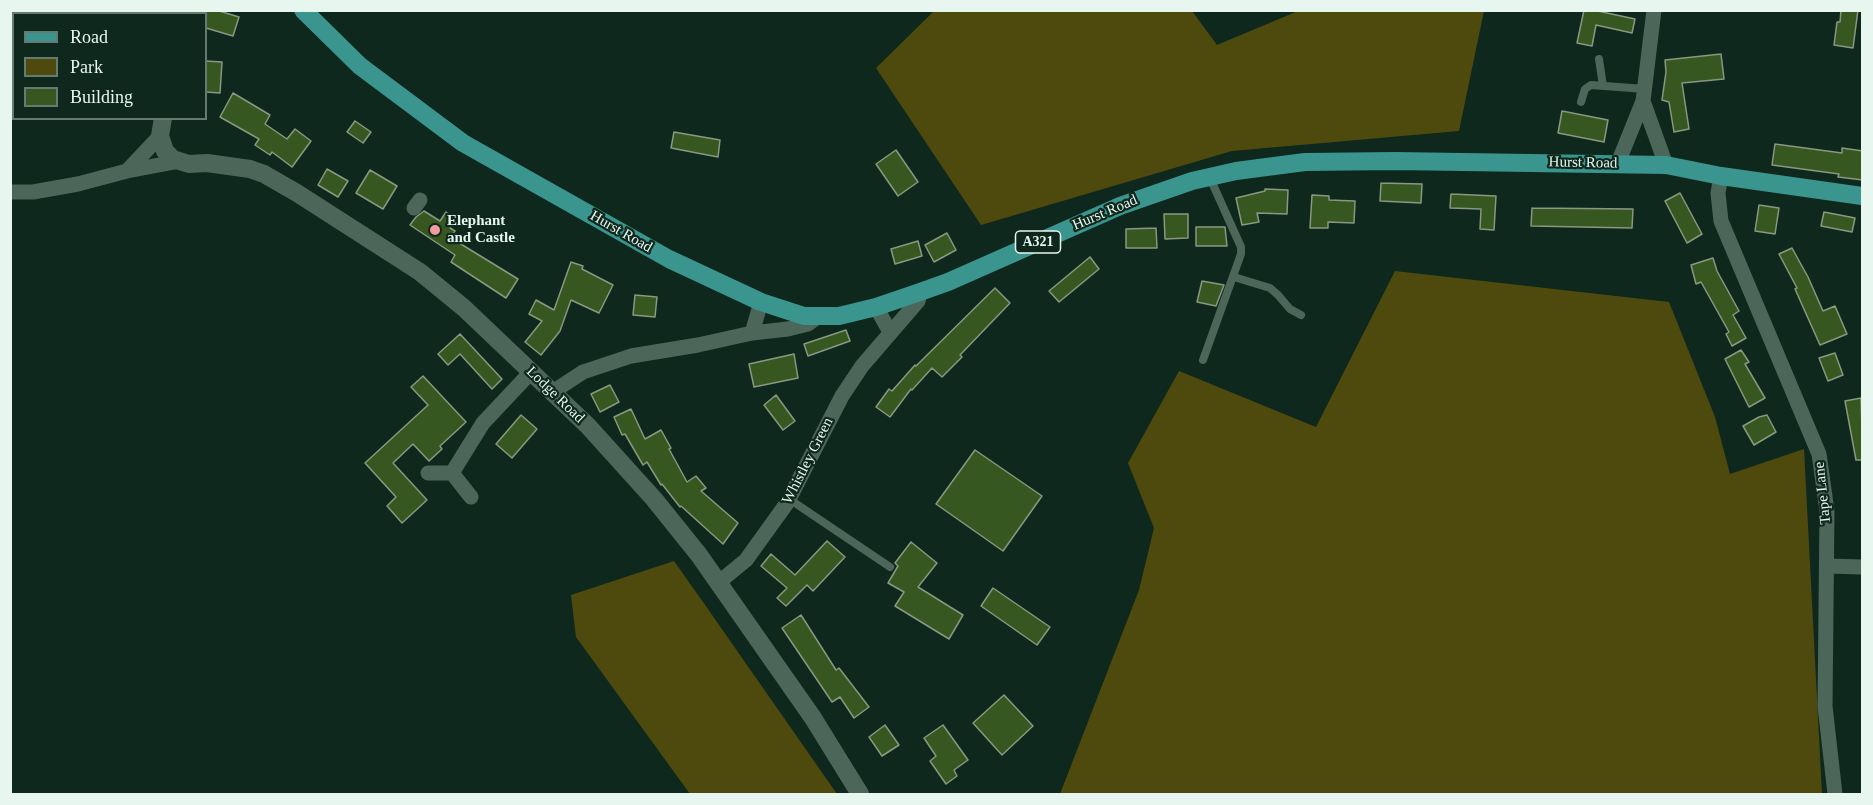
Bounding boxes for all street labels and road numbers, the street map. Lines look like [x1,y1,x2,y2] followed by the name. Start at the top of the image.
[1548,153,1618,173] street label: Hurst Road
[1070,191,1140,235] street label: Hurst Road
[587,207,655,257] street label: Hurst Road
[1016,231,1060,253] road number: A321
[522,363,588,427] street label: Lodge Road
[779,415,837,507] street label: Whistley Green
[1811,461,1835,525] street label: Tape Lane

